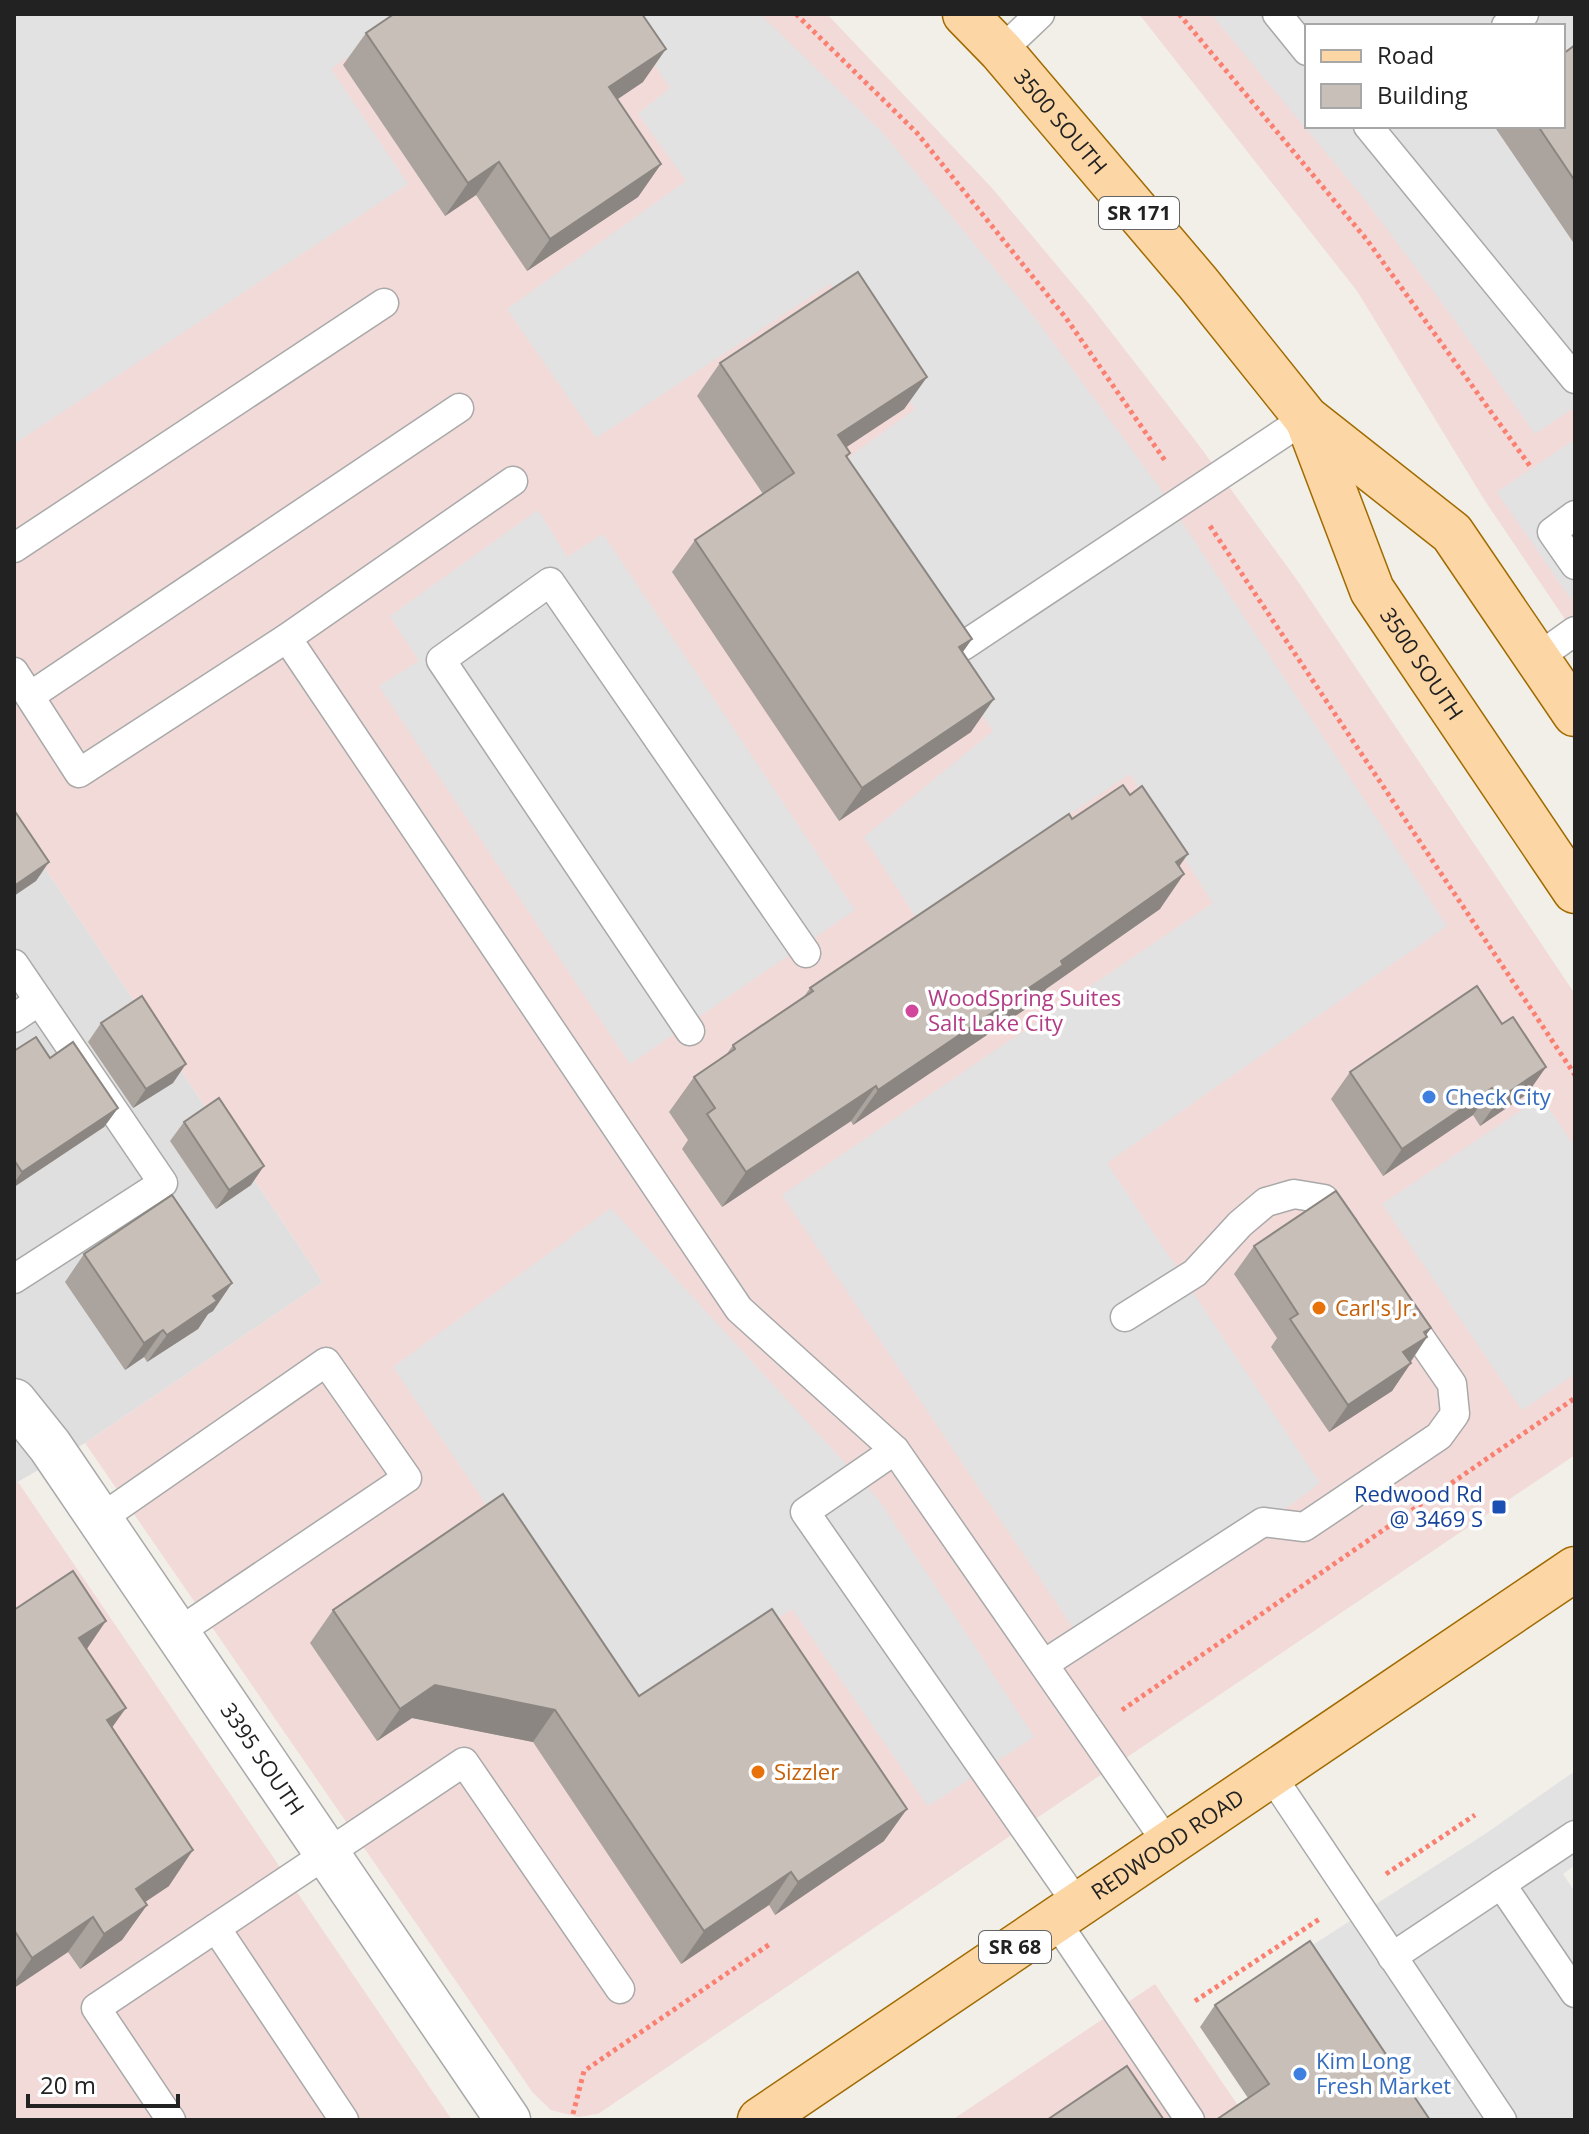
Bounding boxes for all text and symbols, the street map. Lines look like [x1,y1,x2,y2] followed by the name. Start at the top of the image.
[1305,24,1565,128] legend
[1377,38,1434,71] text: Road
[1008,62,1115,180] street label: 3500 SOUTH
[1377,78,1468,111] text: Building
[1099,197,1179,229] road number: SR 171
[1374,601,1471,725] street label: 3500 SOUTH
[928,982,1121,1037] place label: WoodSpring Suites Salt Lake City
[903,1002,921,1020] marker: WoodSpring Suites Salt Lake City
[1445,1081,1552,1111] place label: Check City
[1420,1088,1438,1106] marker: Check City
[1335,1292,1417,1322] place label: Carl's Jr.
[1310,1299,1328,1317] marker: Carl's Jr.
[1354,1478,1483,1533] place label: Redwood Rd @ 3469 S
[1490,1498,1508,1516] marker: Redwood Rd @ 3469 S
[215,1696,312,1820] street label: 3395 SOUTH
[774,1756,839,1786] place label: Sizzler
[749,1763,767,1781] marker: Sizzler
[1085,1781,1249,1906] street label: REDWOOD ROAD
[979,1931,1051,1963] road number: SR 68
[1316,2045,1451,2100] place label: Kim Long Fresh Market
[28,2058,178,2108] scale bar
[1291,2065,1309,2083] marker: Kim Long Fresh Market
[40,2068,96,2101] text: 20 m

